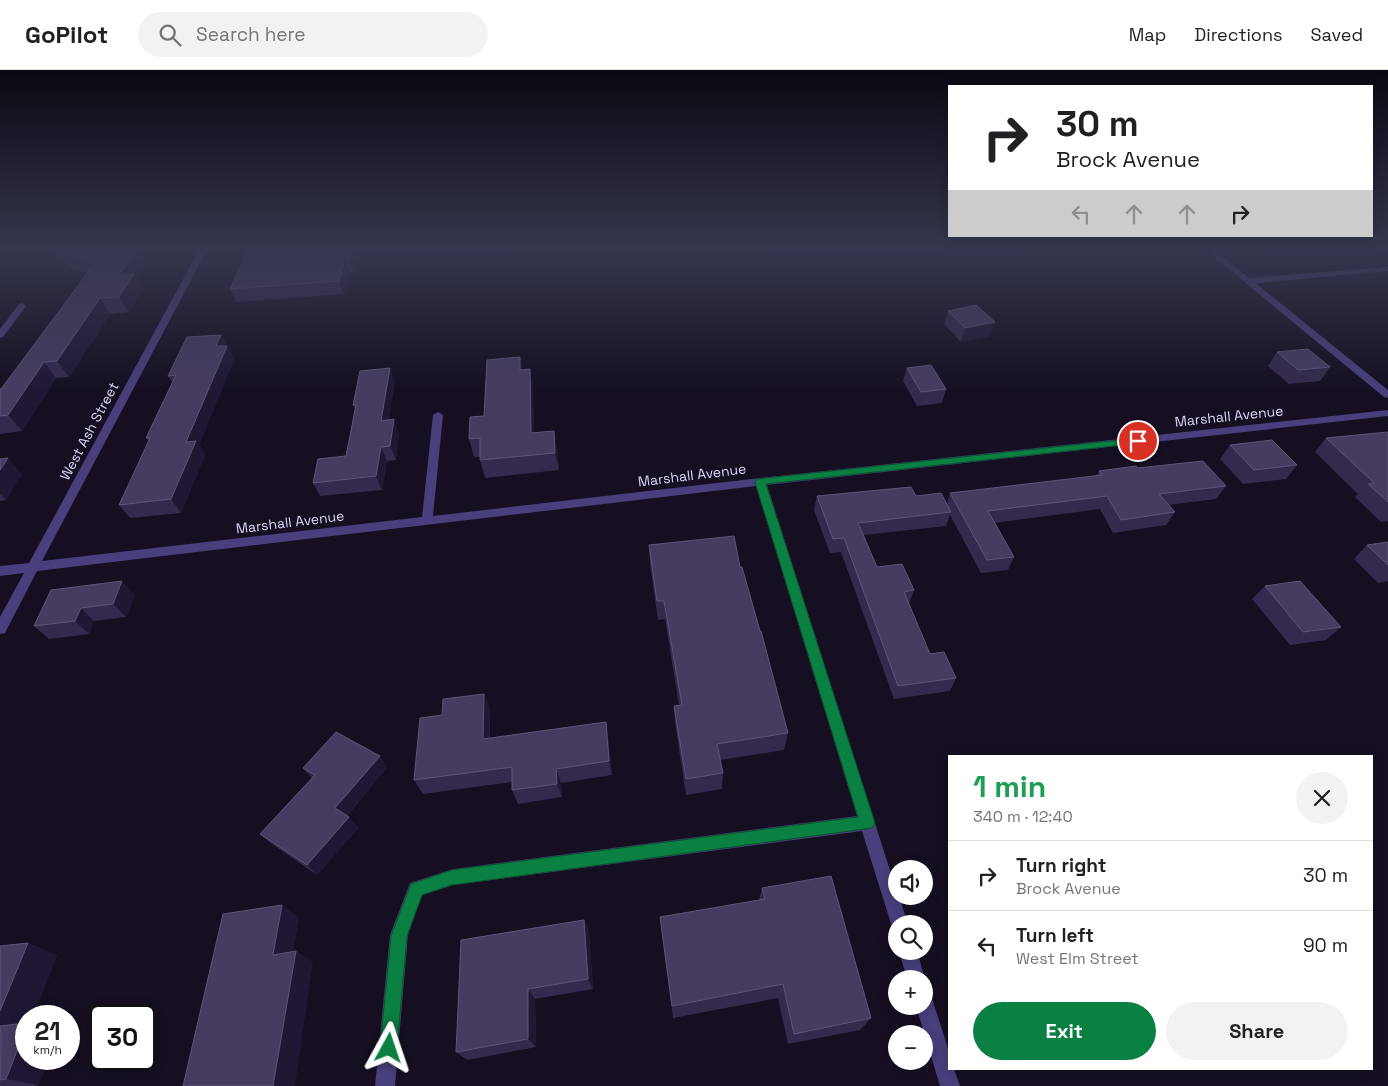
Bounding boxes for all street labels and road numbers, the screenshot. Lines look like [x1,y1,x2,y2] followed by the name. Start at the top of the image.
[56,379,122,483] street label: West Ash Street
[1174,401,1284,431] street label: Marshall Avenue
[637,459,747,491] street label: Marshall Avenue
[235,506,345,538] street label: Marshall Avenue

